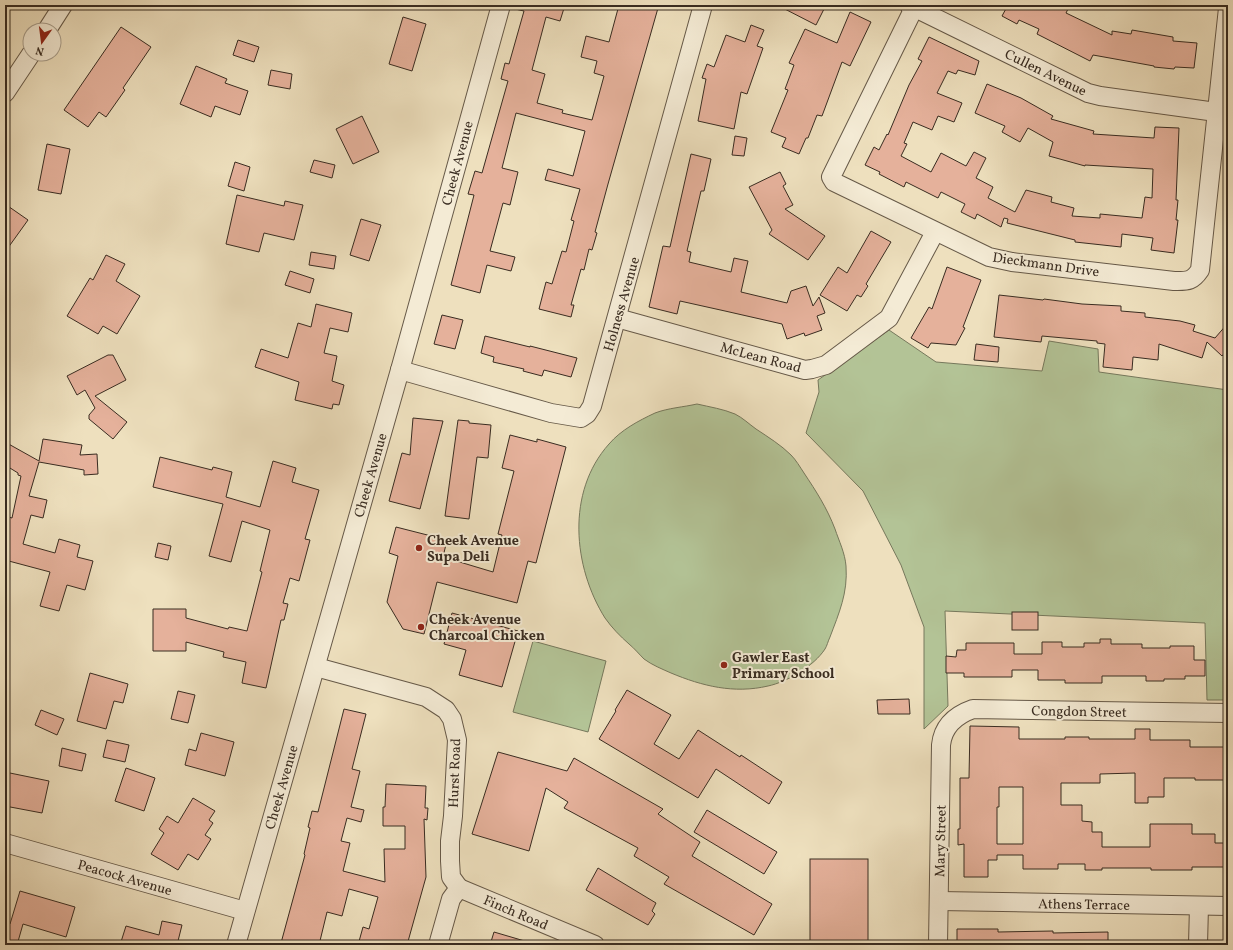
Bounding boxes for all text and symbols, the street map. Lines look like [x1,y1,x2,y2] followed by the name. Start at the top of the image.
[22,22,62,62] north arrow
[34,42,46,58] text: N
[1001,45,1090,102] street label: Cullen Avenue
[438,119,479,208] street label: Cheek Avenue
[991,249,1101,282] street label: Dieckmann Drive
[600,255,645,354] street label: Holness Avenue
[718,339,803,378] street label: McLean Road
[350,431,393,520] street label: Cheek Avenue
[427,532,519,567] place label: Cheek Avenue Supa Deli
[414,543,424,553] marker: Cheek Avenue Supa Deli
[429,611,545,646] place label: Cheek Avenue Charcoal Chicken
[416,622,426,632] marker: Cheek Avenue Charcoal Chicken
[732,649,835,684] place label: Gawler East Primary School
[719,660,729,670] marker: Gawler East Primary School
[1031,702,1127,723] street label: Congdon Street
[445,738,466,808] street label: Hurst Road
[261,743,304,832] street label: Cheek Avenue
[931,805,952,877] street label: Mary Street
[75,856,174,901] street label: Peacock Avenue
[480,891,551,936] street label: Finch Road
[1038,895,1130,916] street label: Athens Terrace

